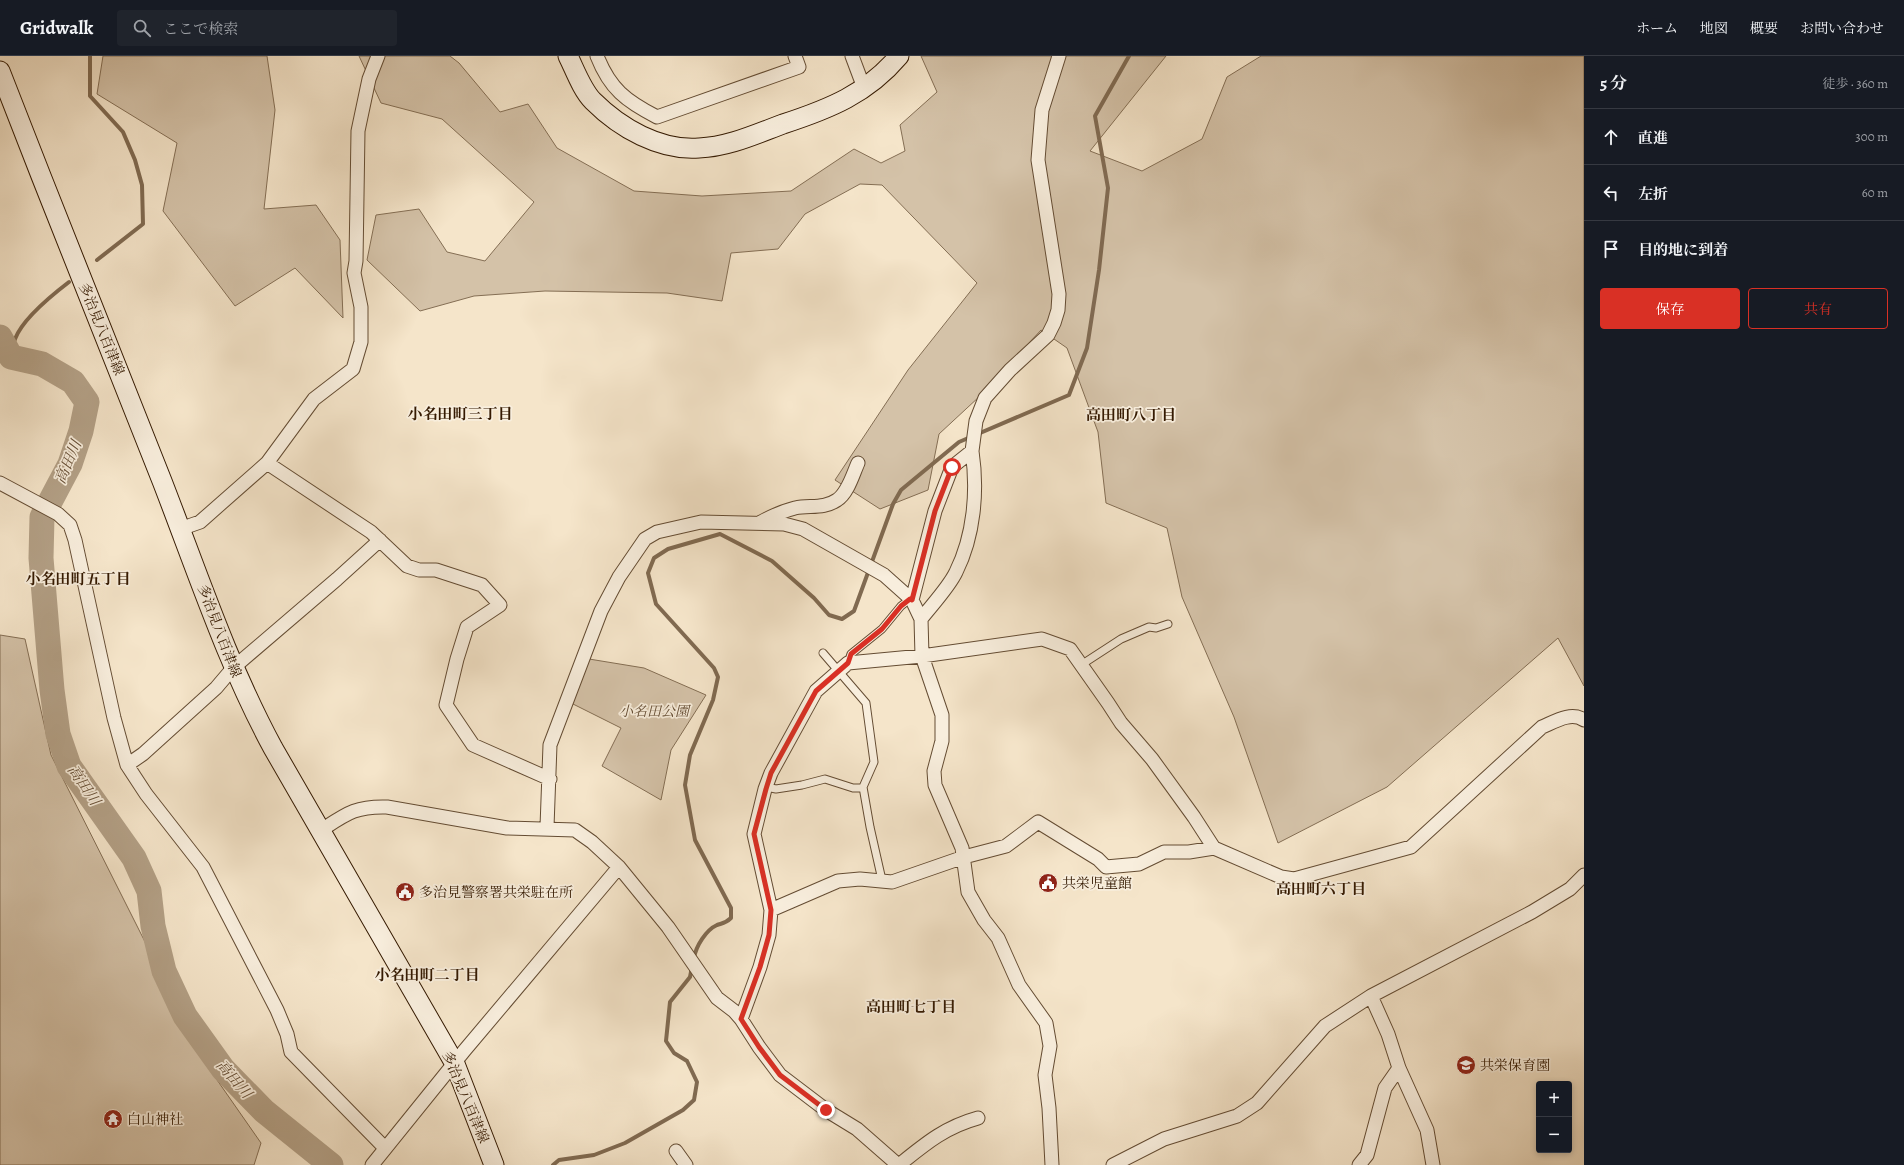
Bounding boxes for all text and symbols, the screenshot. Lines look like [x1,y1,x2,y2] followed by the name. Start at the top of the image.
[117,10,397,46] search box
[20,15,93,41] text: Gridwalk
[131,17,153,39] icon: search
[163,19,238,39] text: ここで検索
[1636,19,1678,38] text: ホーム
[1700,19,1728,38] text: 地図
[1750,19,1778,38] text: 概要
[1800,19,1884,38] text: お問い合わせ
[1600,72,1627,95] text: 5 分
[1823,75,1888,92] text: 徒歩 · 360 m
[1600,126,1622,148] icon: ahead
[1638,128,1668,148] text: 直進
[1855,128,1888,145] text: 300 m
[1600,182,1622,204] icon: left
[1638,184,1668,204] text: 左折
[1862,184,1888,201] text: 60 m
[1600,238,1622,260] icon: arrive
[1638,240,1728,260] text: 目的地に到着
[74,280,129,378] street label: 多治見八百津線
[1600,288,1740,329] button: 保存
[1748,288,1888,329] button: 共有
[407,404,513,424] district label: 小名田町三丁目
[1086,405,1176,425] district label: 高田町八丁目
[50,436,87,487] water label: 高田川
[943,458,961,476] route start
[25,569,131,589] district label: 小名田町五丁目
[193,582,246,680] street label: 多治見八百津線
[619,702,691,721] park label: 小名田公園
[63,761,106,811] water label: 高田川
[1037,872,1059,894] public building icon: 共栄児童館
[1062,874,1132,893] place label: 共栄児童館
[1276,879,1366,899] district label: 高田町六丁目
[394,881,416,903] public building icon: 多治見警察署共栄駐在所
[419,883,573,902] place label: 多治見警察署共栄駐在所
[374,965,480,985] district label: 小名田町二丁目
[866,997,956,1017] district label: 高田町七丁目
[438,1048,493,1146] street label: 多治見八百津線
[1455,1054,1477,1076] school or university icon: 共栄保育園
[212,1055,258,1104] water label: 高田川
[1480,1056,1550,1075] place label: 共栄保育園
[1536,1081,1572,1153] map controls
[1536,1081,1572,1117] button: +
[817,1101,835,1119] route end
[102,1108,124,1130] temple icon: 白山神社
[127,1110,183,1129] place label: 白山神社
[1536,1117,1572,1153] button: −

